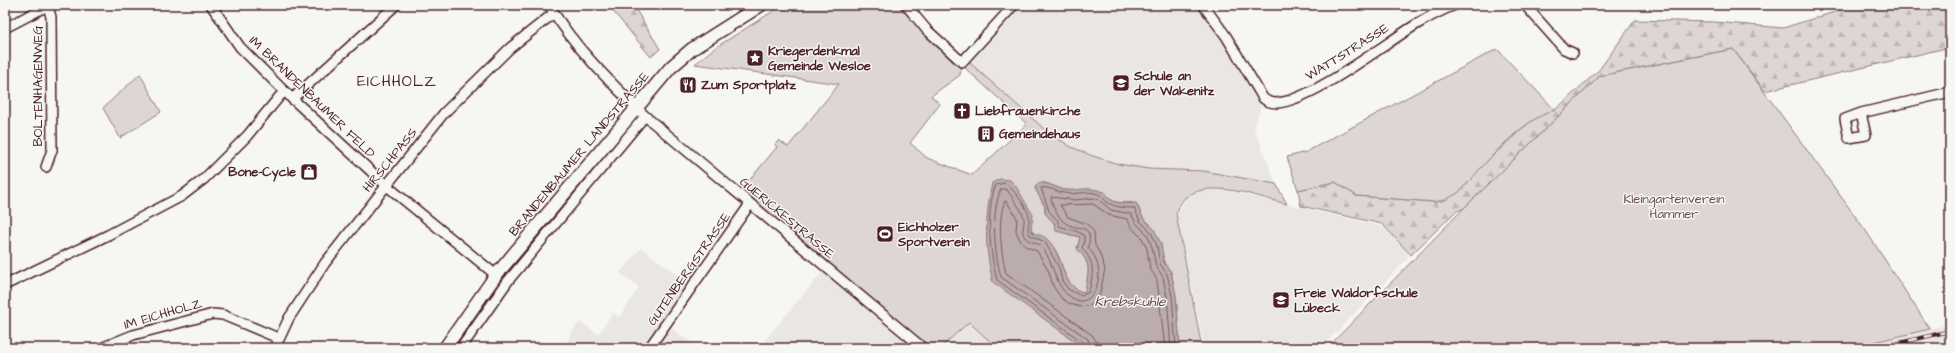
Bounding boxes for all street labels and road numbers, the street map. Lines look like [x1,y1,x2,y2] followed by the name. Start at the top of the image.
[1302,19,1392,85] street label: WATTSTRASSE
[29,26,47,146] street label: BOLTENHAGENWEG
[245,32,379,163] street label: IM BRANDENBAUMER FELD
[505,68,653,240] street label: BRANDENBAUMER LANDSTRASSE
[359,124,421,196] street label: HIRSCHPASS
[736,173,838,263] street label: GUERICKESTRASSE
[643,209,735,329] street label: GUTENBERGSTRASSE
[122,294,204,334] street label: IM EICHHOLZ

